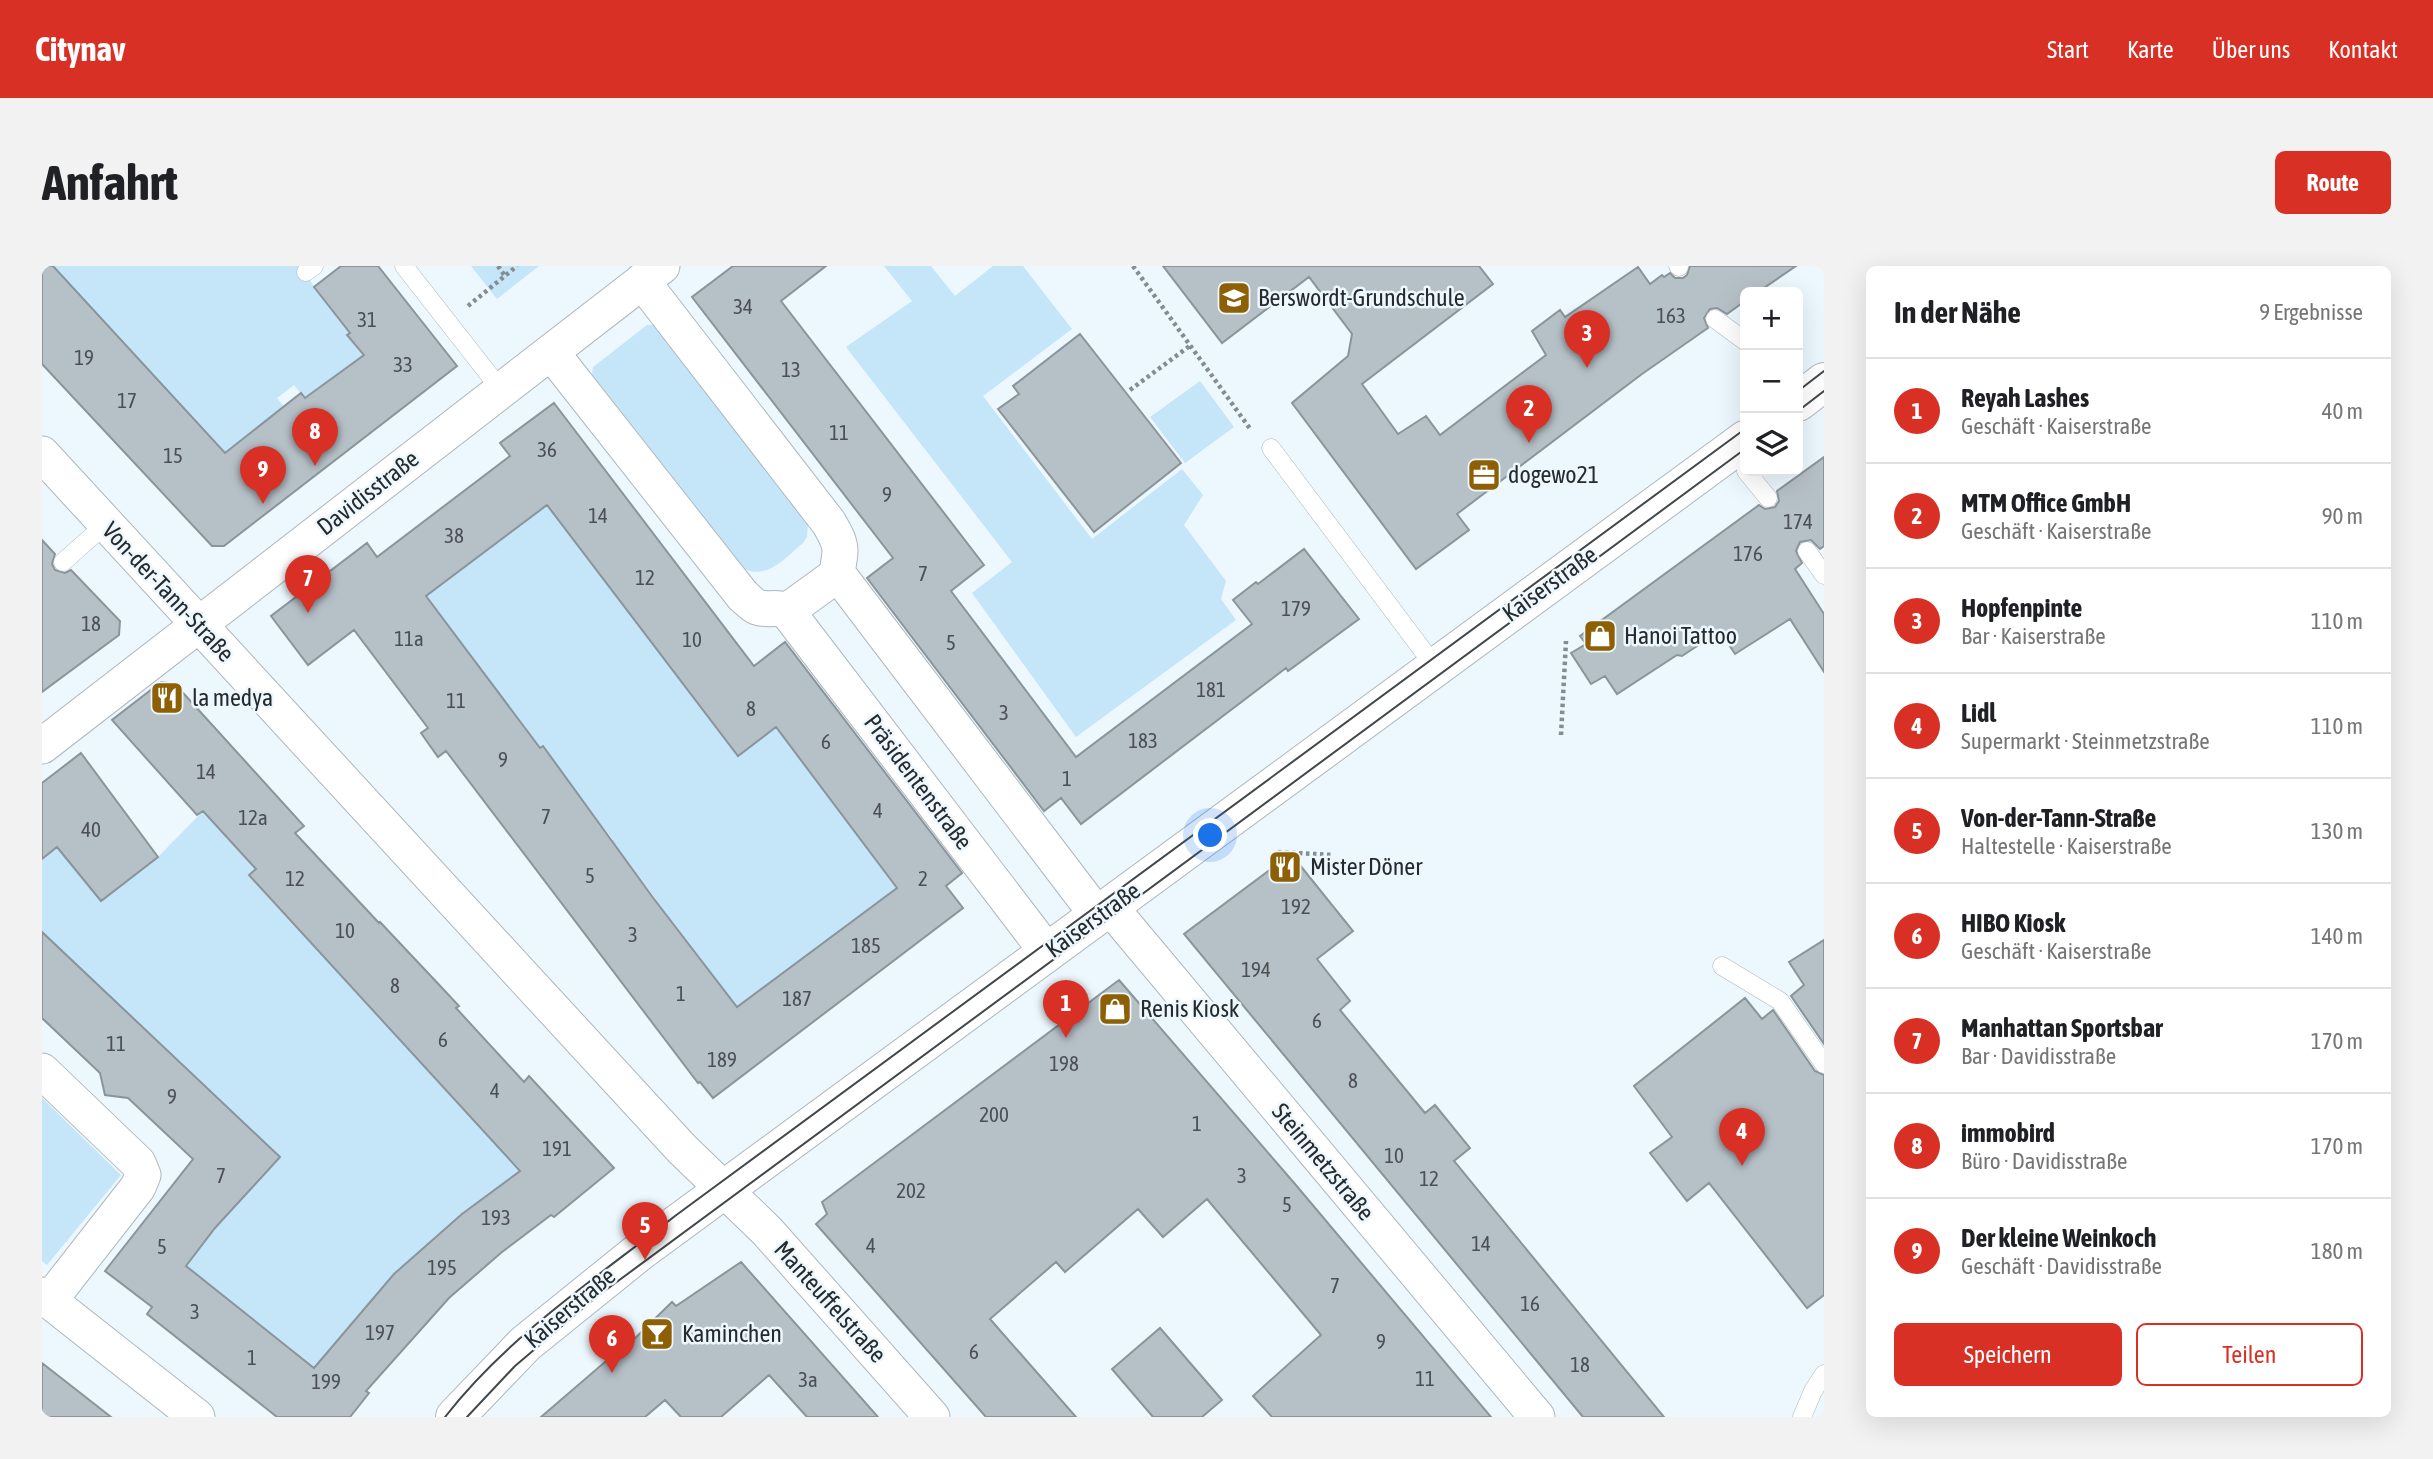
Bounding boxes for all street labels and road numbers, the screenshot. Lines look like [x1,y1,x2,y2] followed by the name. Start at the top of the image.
[312,445,424,540] street label: Davidisstraße
[97,517,240,667] street label: Von-der-Tann-Straße
[1497,540,1602,627] street label: Kaiserstraße
[859,709,978,854] street label: Präsidentenstraße
[1040,876,1145,963] street label: Kaiserstraße
[1267,1098,1380,1225] street label: Steinmetzstraße
[769,1236,892,1368] street label: Manteuffelstraße
[519,1262,620,1353] street label: Kaiserstraße

